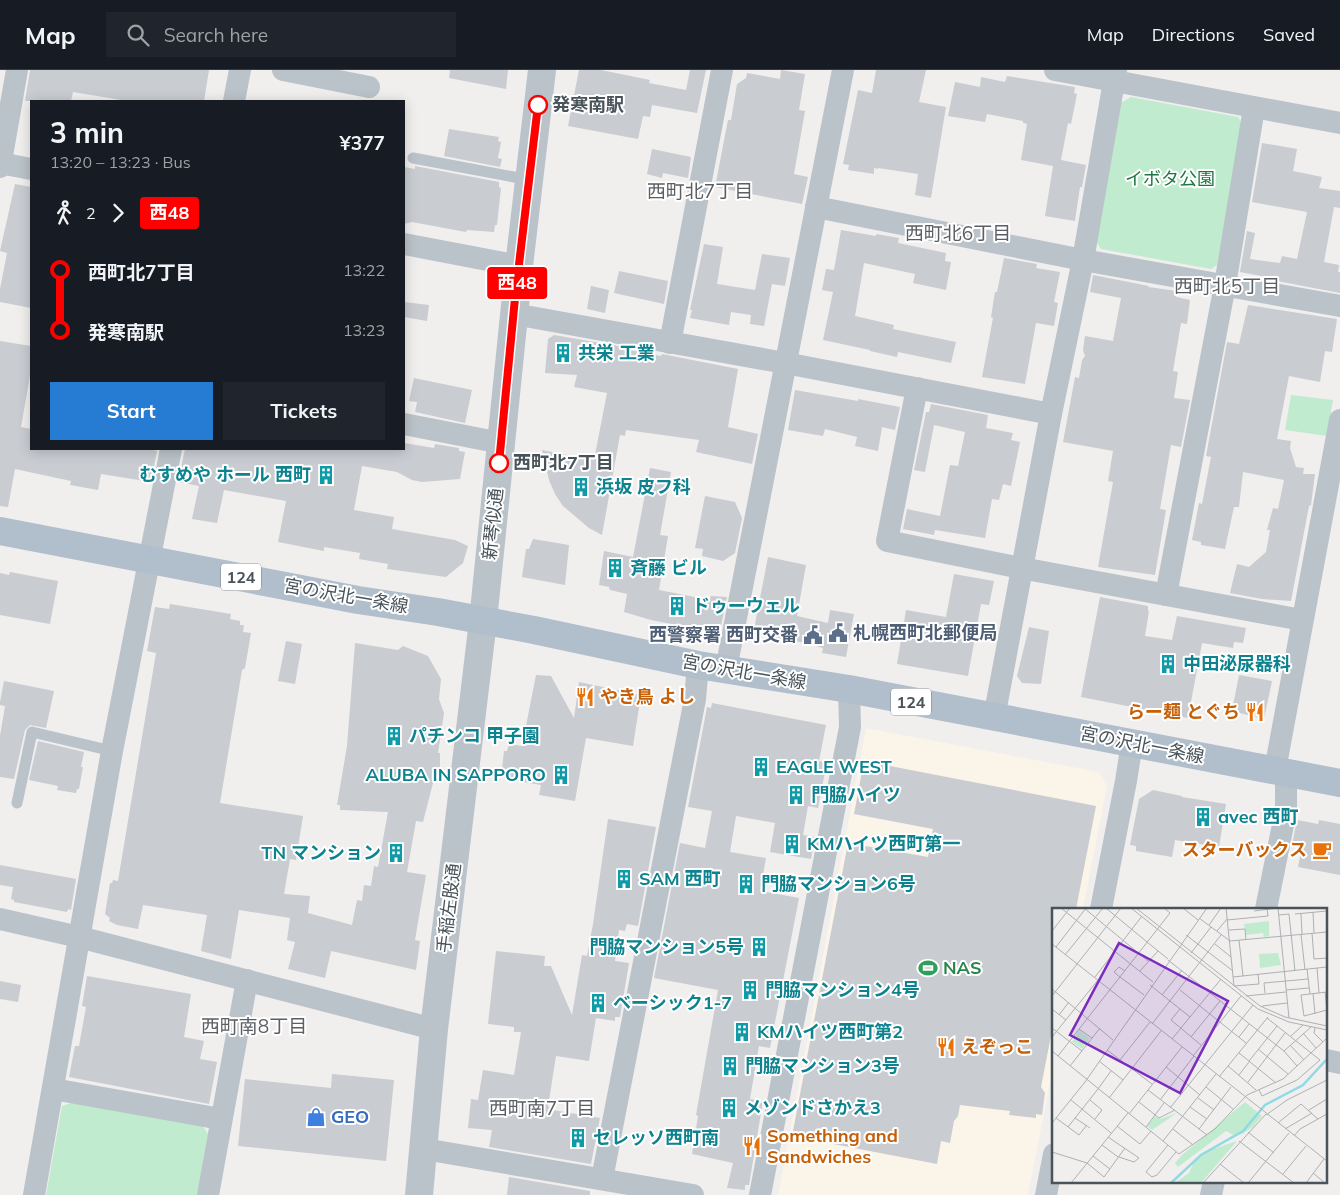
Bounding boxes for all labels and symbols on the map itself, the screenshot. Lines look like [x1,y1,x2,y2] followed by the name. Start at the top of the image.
[552,93,624,116] place label: 発寒南駅
[528,95,548,115] marker: 発寒南駅
[1125,167,1215,190] park label: イボタ公園
[647,179,753,203] district label: 西町北7丁目
[905,221,1011,245] district label: 西町北6丁目
[488,267,546,299] line badge: 西48
[1174,274,1280,298] district label: 西町北5丁目
[578,341,655,364] place label: 共栄 工業
[552,342,574,364] building icon: 共栄 工業
[513,451,614,474] place label: 西町北7丁目
[489,453,509,473] marker: 西町北7丁目
[139,463,311,486] place label: むすめや ホール 西町
[315,464,337,486] building icon: むすめや ホール 西町
[596,475,691,498] place label: 浜坂 皮フ科
[570,476,592,498] building icon: 浜坂 皮フ科
[477,487,508,561] street label: 新琴似通
[630,556,707,579] place label: 斉藤 ビル
[604,557,626,579] building icon: 斉藤 ビル
[221,564,261,590] road number: 124
[282,573,410,618] street label: 宮の沢北一条線
[692,594,800,617] place label: ドゥーウェル
[666,595,688,617] building icon: ドゥーウェル
[853,621,997,644] place label: 札幌西町北郵便局
[827,622,849,644] public building icon: 札幌西町北郵便局
[649,623,798,646] place label: 西警察署 西町交番
[802,624,824,646] public building icon: 西警察署 西町交番
[680,649,808,694] street label: 宮の沢北一条線
[1183,652,1291,675] place label: 中田泌尿器科
[1157,653,1179,675] building icon: 中田泌尿器科
[600,685,695,708] place label: やき鳥 よし
[574,686,596,708] restaurant icon: やき鳥 よし
[891,688,931,716] road number: 124
[1127,700,1240,723] place label: らー麺 とぐち
[1244,701,1266,723] restaurant icon: らー麺 とぐち
[1078,721,1206,768] street label: 宮の沢北一条線
[409,724,540,747] place label: パチンコ 甲子園
[383,725,405,747] building icon: パチンコ 甲子園
[776,755,892,778] place label: EAGLE WEST
[750,756,772,778] building icon: EAGLE WEST
[365,763,546,786] place label: ALUBA IN SAPPORO
[550,764,572,786] building icon: ALUBA IN SAPPORO
[811,783,901,806] place label: 門脇ハイツ
[785,784,807,806] building icon: 門脇ハイツ
[1218,805,1299,828] place label: avec 西町
[1192,806,1214,828] building icon: avec 西町
[807,832,960,855] place label: KMハイツ西町第一
[781,833,803,855] building icon: KMハイツ西町第一
[1182,838,1307,861] place label: スターバックス
[1311,839,1333,861] cafe icon: スターバックス
[261,841,381,864] place label: TN マンション
[385,842,407,864] building icon: TN マンション
[432,862,465,954] street label: 手稲左股通
[639,867,721,890] place label: SAM 西町
[613,868,635,890] building icon: SAM 西町
[761,872,916,895] place label: 門脇マンション6号
[735,873,757,895] building icon: 門脇マンション6号
[1052,908,1328,1182] inset map
[589,935,744,958] place label: 門脇マンション5号
[748,936,770,958] building icon: 門脇マンション5号
[943,956,982,979] place label: NAS
[917,957,939,979] sports icon: NAS
[765,978,920,1001] place label: 門脇マンション4号
[739,979,761,1001] building icon: 門脇マンション4号
[613,991,732,1014] place label: ベーシック1-7
[587,992,609,1014] building icon: ベーシック1-7
[201,1014,307,1038] district label: 西町南8丁目
[757,1020,903,1043] place label: KMハイツ西町第2
[731,1021,753,1043] building icon: KMハイツ西町第2
[961,1035,1033,1058] place label: えぞっこ
[935,1036,957,1058] restaurant icon: えぞっこ
[745,1054,900,1077] place label: 門脇マンション3号
[719,1055,741,1077] building icon: 門脇マンション3号
[489,1096,595,1120] district label: 西町南7丁目
[744,1096,881,1119] place label: メゾンドさかえ3
[718,1097,740,1119] building icon: メゾンドさかえ3
[331,1105,369,1128] place label: GEO
[305,1106,327,1128] shop icon: GEO
[767,1124,898,1168] place label: Something and Sandwiches
[593,1126,719,1149] place label: セレッソ西町南
[567,1127,589,1149] building icon: セレッソ西町南
[741,1135,763,1157] restaurant icon: Something and Sandwiches

